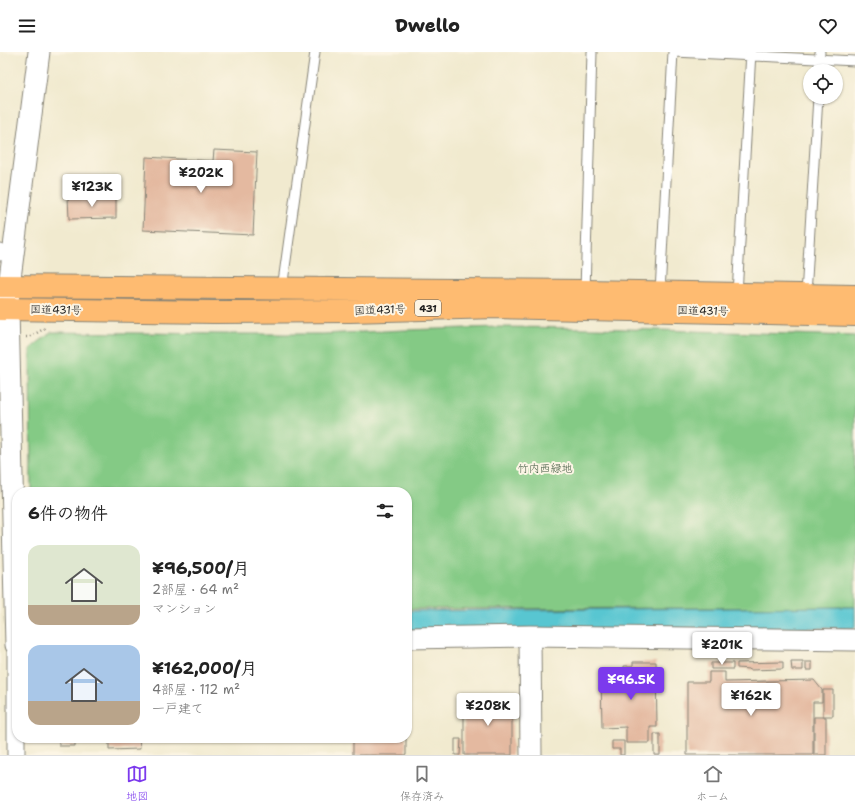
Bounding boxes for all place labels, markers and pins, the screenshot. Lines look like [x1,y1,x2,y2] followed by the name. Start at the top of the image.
[173,160,229,194] pin: ¥202K
[64,174,120,208] pin: ¥123K
[694,632,750,666] pin: ¥201K
[598,667,664,701] pin: ¥96.5K
[723,683,779,717] pin: ¥162K
[460,693,516,727] pin: ¥208K

